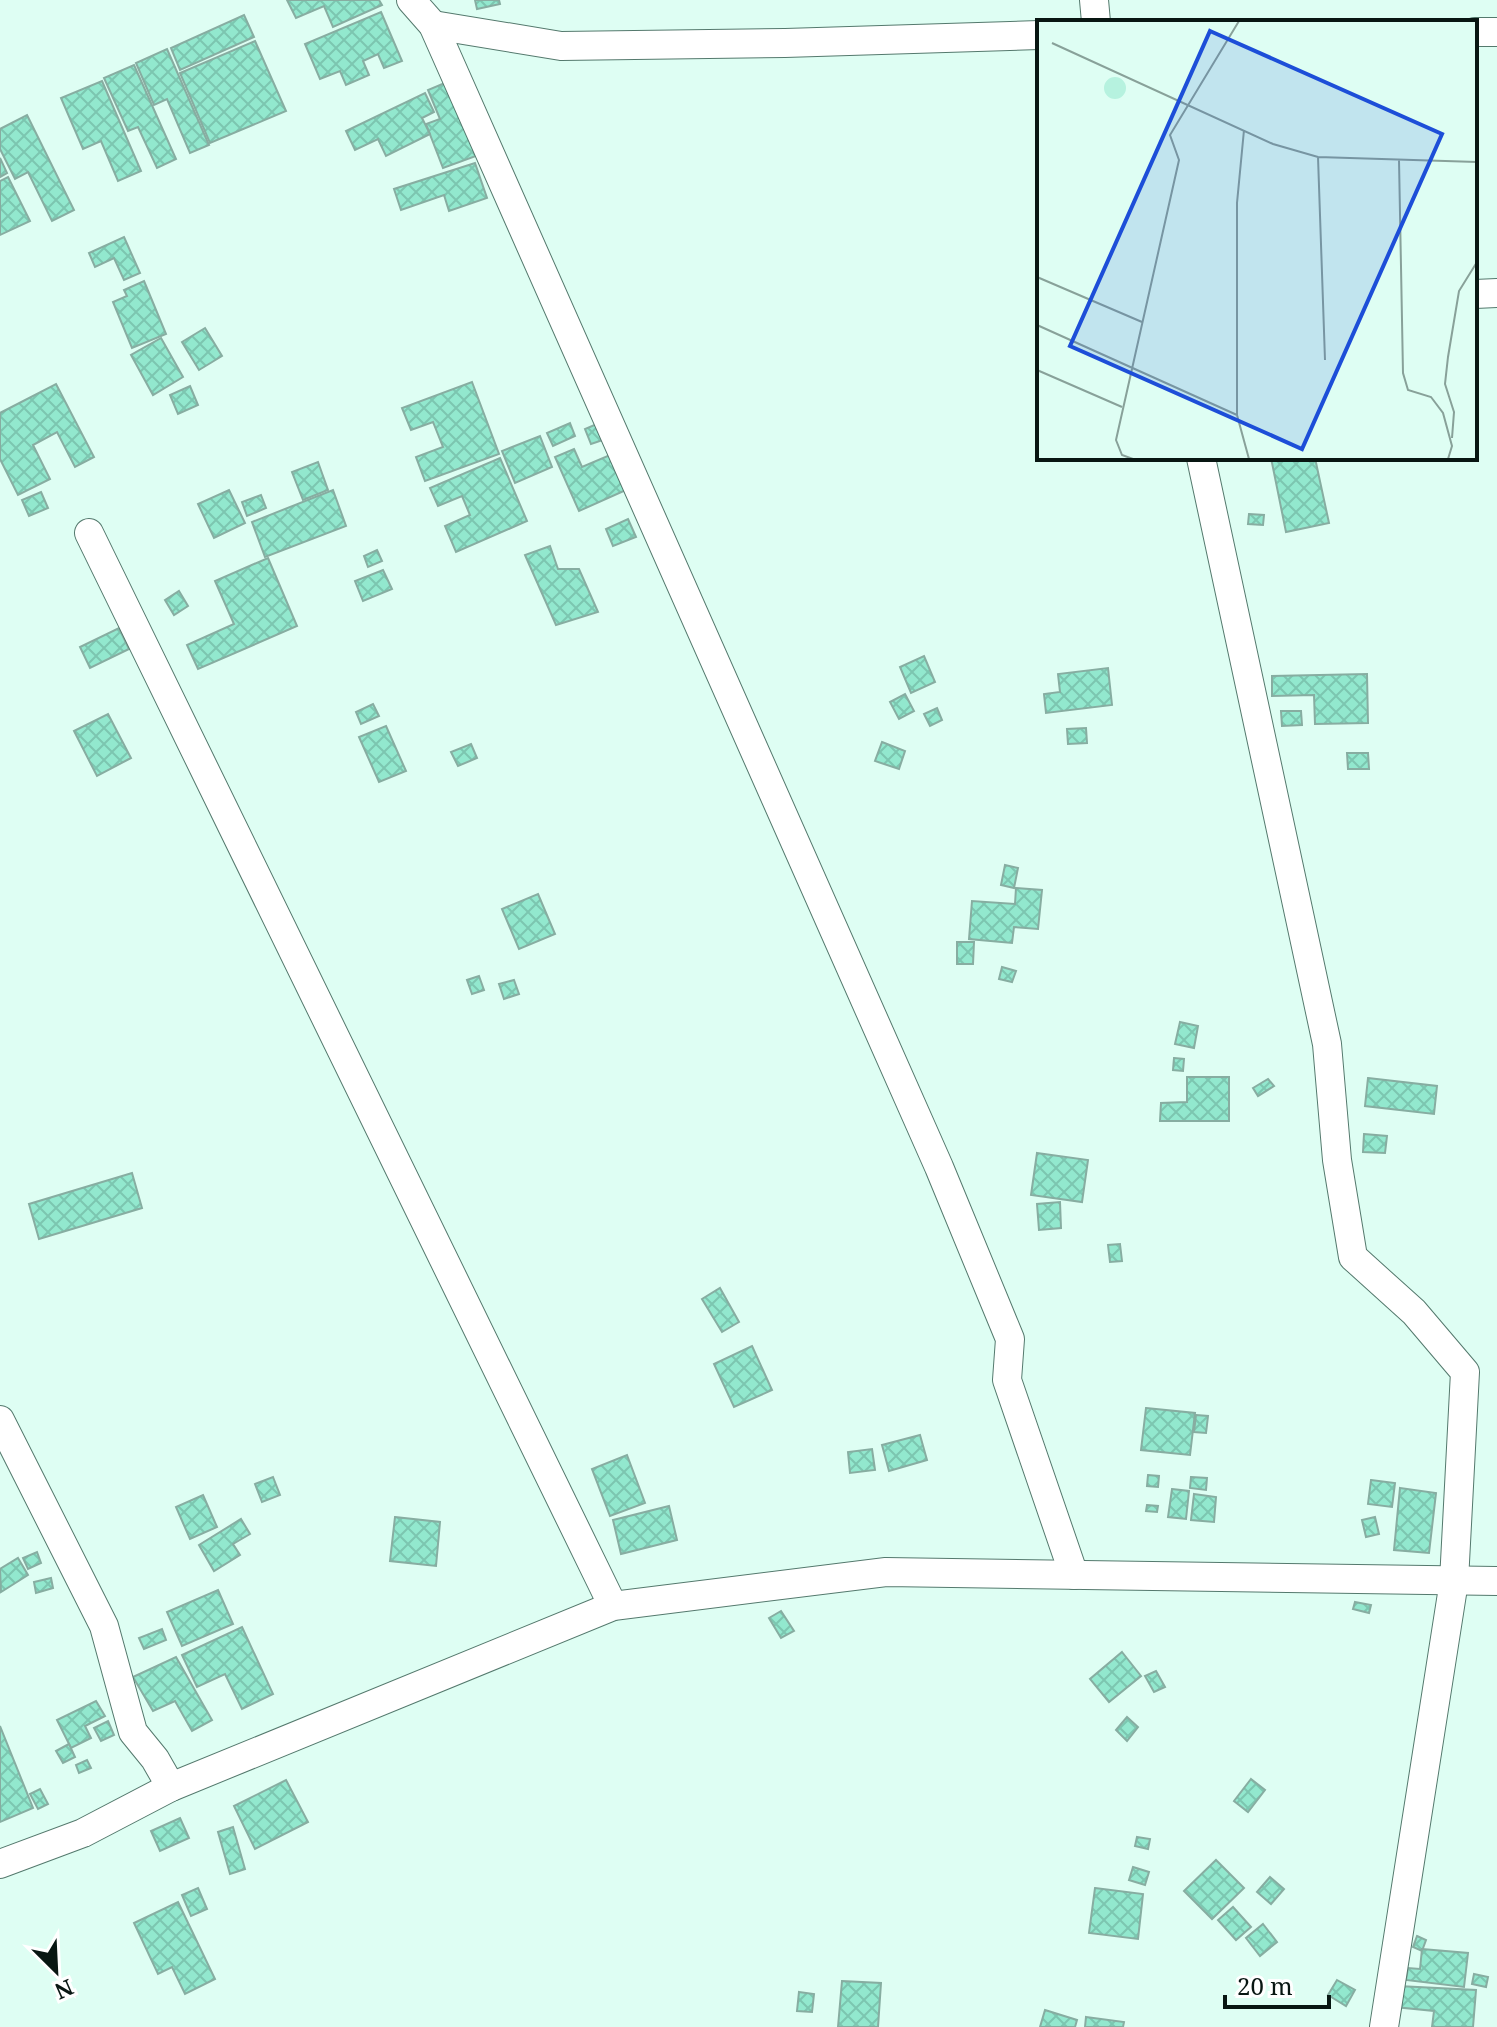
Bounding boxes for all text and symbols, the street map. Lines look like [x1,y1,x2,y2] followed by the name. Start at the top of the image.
[1037,20,1477,460] inset map
[16,1931,96,2011] north arrow
[1225,1959,1329,2009] scale bar
[1237,1969,1293,2002] text: 20 m
[51,1973,79,2007] text: N

